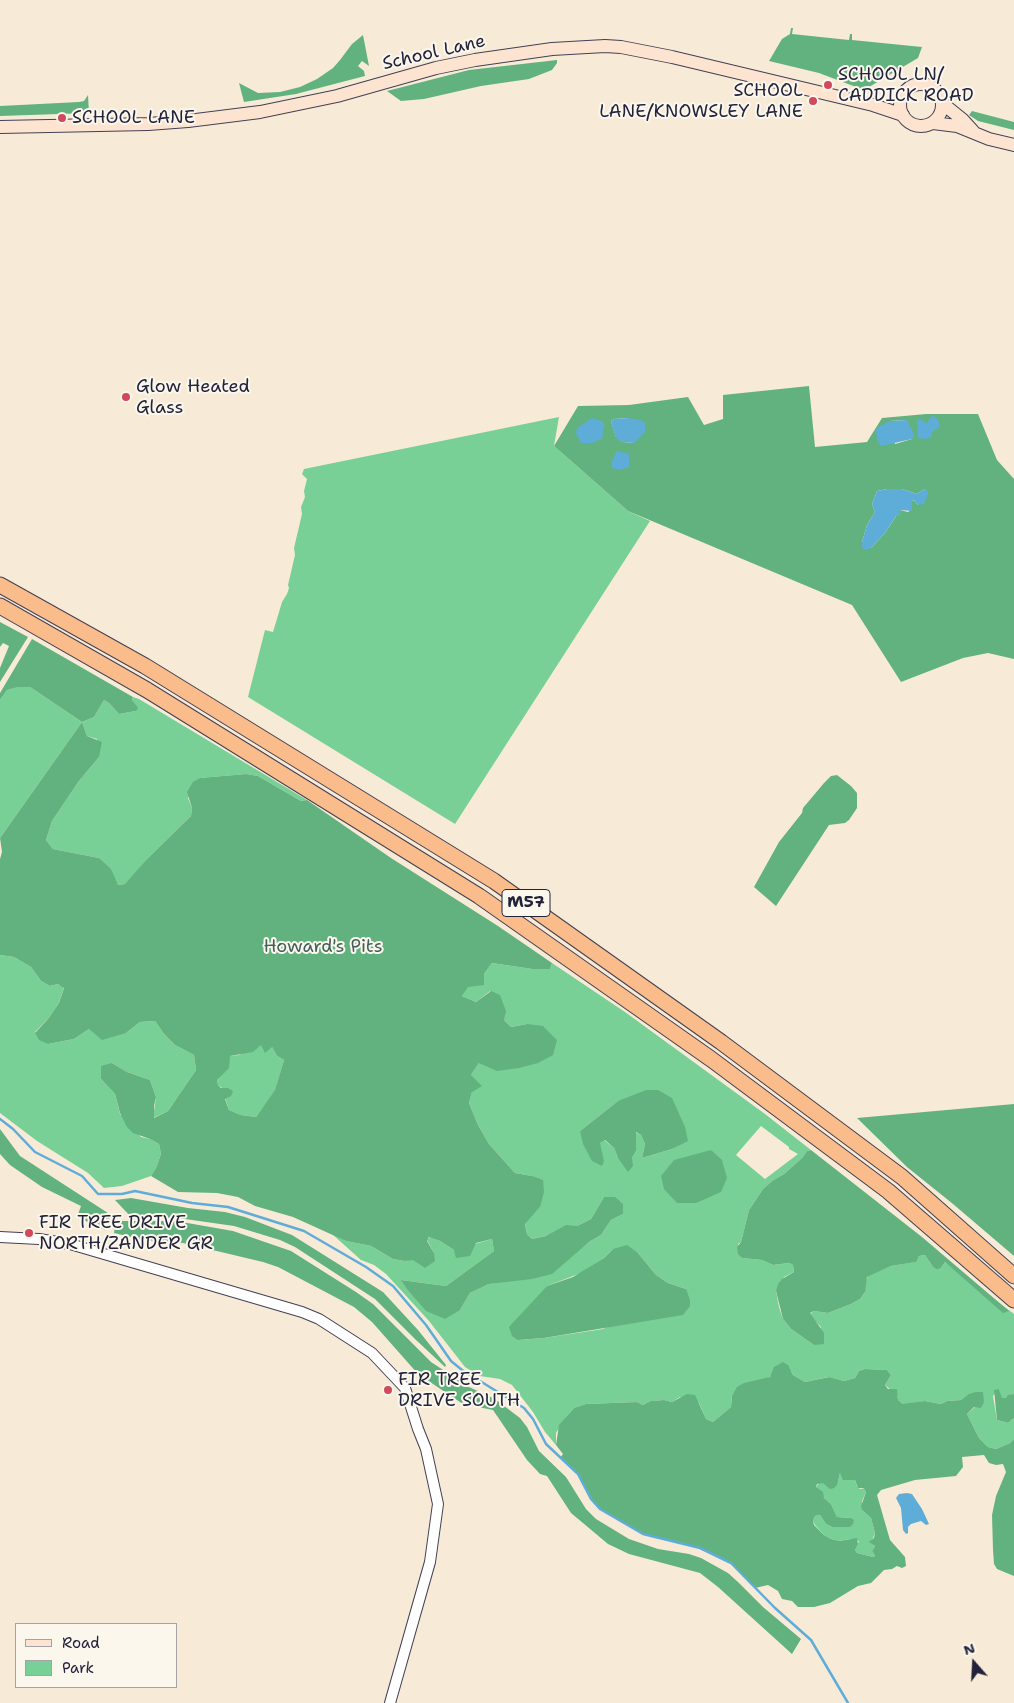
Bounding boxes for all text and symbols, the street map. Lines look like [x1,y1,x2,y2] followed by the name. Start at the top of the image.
[381,31,487,75] street label: School Lane
[838,64,974,106] place label: SCHOOL LN/ CADDICK ROAD
[822,79,834,91] marker: SCHOOL LN/ CADDICK ROAD
[599,80,803,122] place label: SCHOOL LANE/KNOWSLEY LANE
[807,95,819,107] marker: SCHOOL LANE/KNOWSLEY LANE
[72,107,195,129] place label: SCHOOL LANE
[56,112,68,124] marker: SCHOOL LANE
[136,376,250,418] place label: Glow Heated Glass
[120,391,132,403] marker: Glow Heated Glass
[502,890,550,916] road number: M57
[263,936,383,958] park label: Howard's Pits
[39,1212,213,1254] place label: FIR TREE DRIVE NORTH/ZANDER GR
[23,1227,35,1239] marker: FIR TREE DRIVE NORTH/ZANDER GR
[398,1369,520,1412] place label: FIR TREE DRIVE SOUTH
[382,1384,394,1396] marker: FIR TREE DRIVE SOUTH
[15,1623,178,1688] legend
[62,1633,100,1653] text: Road
[949,1638,999,1688] north arrow
[961,1639,977,1659] text: N
[62,1658,94,1678] text: Park

